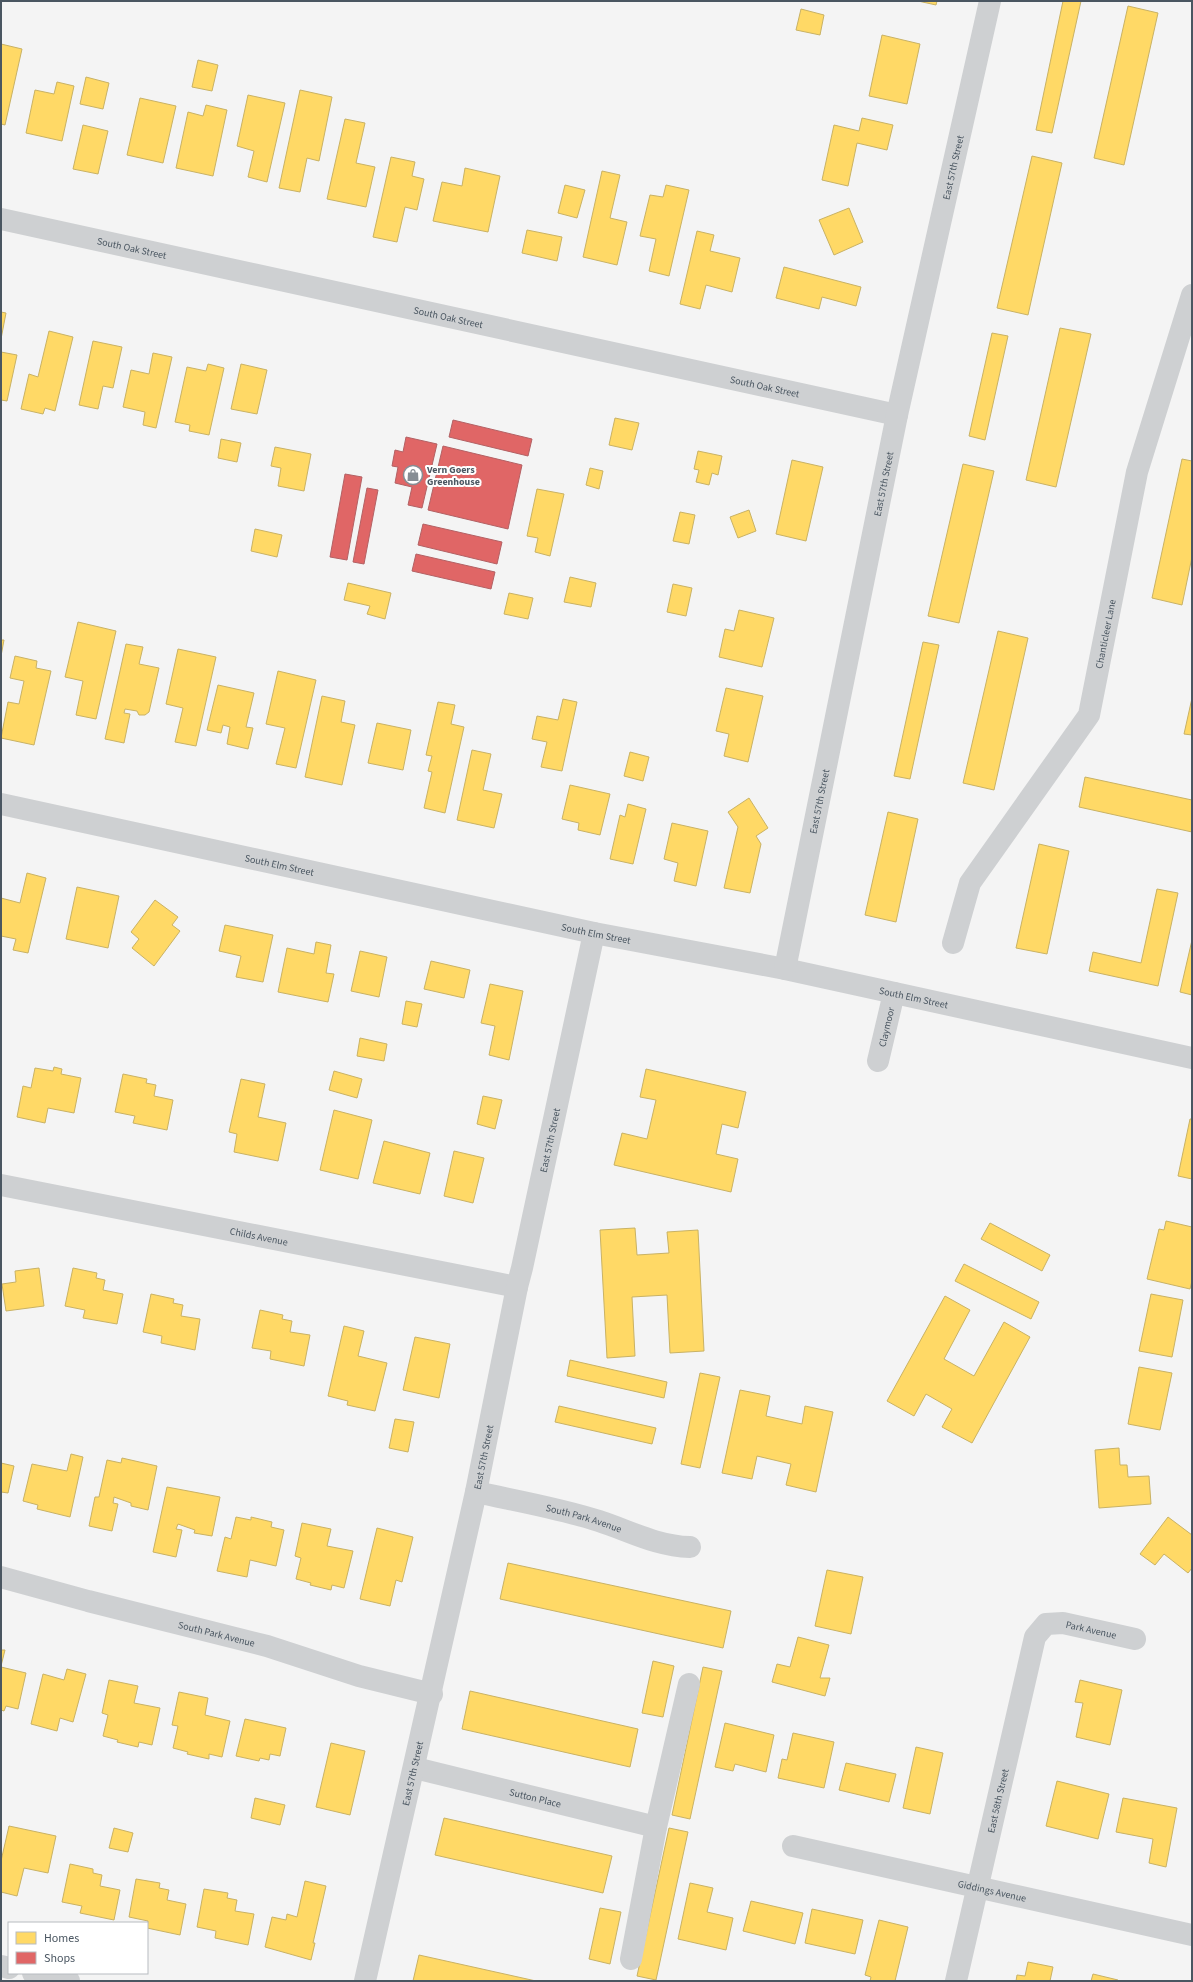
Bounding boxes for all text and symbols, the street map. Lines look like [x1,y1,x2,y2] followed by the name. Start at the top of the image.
[940,133,968,201] street label: East 57th Street
[96,234,168,263] street label: South Oak Street
[412,303,485,332] street label: South Oak Street
[729,373,801,402] street label: South Oak Street
[871,450,898,518] street label: East 57th Street
[426,463,480,489] place label: Vern Goers Greenhouse
[402,464,424,486] shop icon: Vern Goers Greenhouse
[1092,598,1120,670] street label: Chanticleer Lane
[807,767,833,835] street label: East 57th Street
[243,851,316,880] street label: South Elm Street
[560,920,632,948] street label: South Elm Street
[878,984,950,1013] street label: South Elm Street
[876,1005,899,1049] street label: Claymoor
[537,1106,564,1174] street label: East 57th Street
[229,1224,289,1250] street label: Childs Avenue
[471,1423,497,1491] street label: East 57th Street
[544,1501,624,1537] street label: South Park Avenue
[177,1618,256,1651] street label: South Park Avenue
[1064,1618,1118,1643] street label: Park Avenue
[399,1739,427,1807] street label: East 57th Street
[984,1767,1013,1834] street label: East 58th Street
[508,1785,563,1812] street label: Sutton Place
[956,1877,1028,1906] street label: Giddings Avenue
[8,1922,148,1974] legend
[44,1930,79,1947] text: Homes
[44,1950,75,1967] text: Shops

